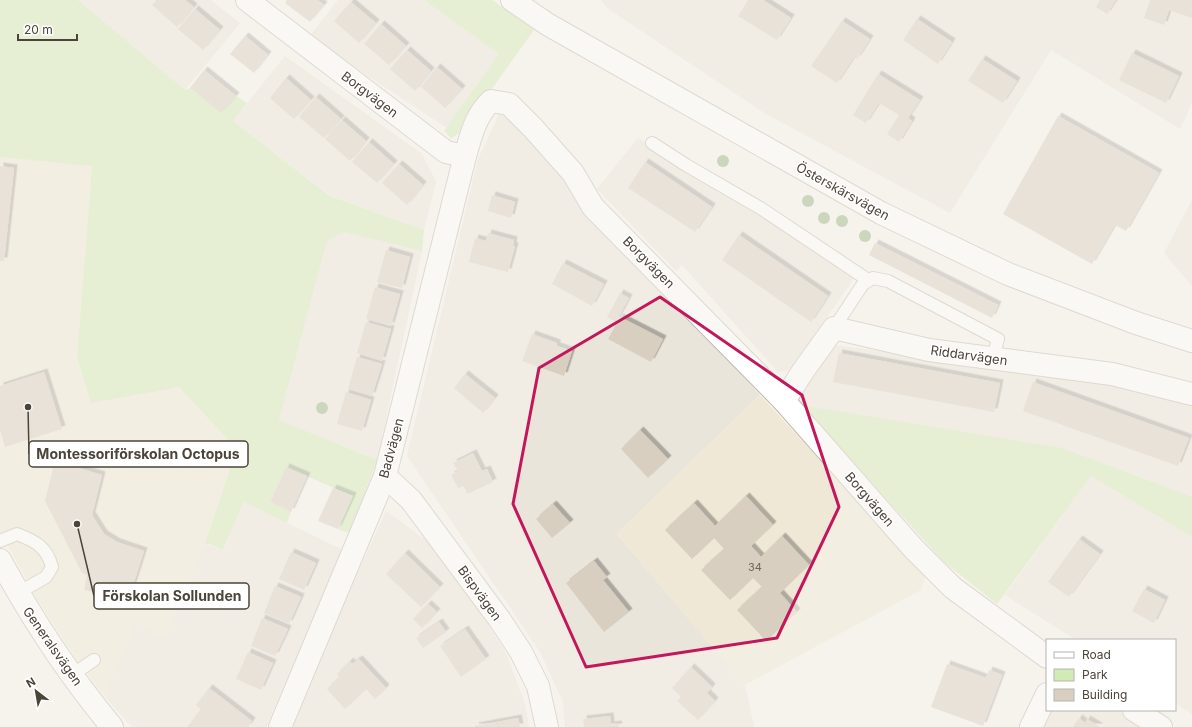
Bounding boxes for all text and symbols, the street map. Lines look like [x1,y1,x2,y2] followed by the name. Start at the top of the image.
[18,16,77,42] scale bar
[24,22,53,37] text: 20 m
[339,68,401,120] street label: Borgvägen
[794,159,892,223] street label: Österskärsvägen
[620,233,678,291] street label: Borgvägen
[929,342,1009,368] street label: Riddarvägen
[375,416,407,480] street label: Badvägen
[29,441,248,467] callout: Montessoriförskolan Octopus
[36,445,240,462] text: Montessoriförskolan Octopus
[842,469,898,529] street label: Borgvägen
[748,560,762,574] house number: 34
[455,562,505,624] street label: Bispvägen
[94,583,249,609] callout: Förskolan Sollunden
[103,587,241,604] text: Förskolan Sollunden
[20,604,86,688] street label: Generalsvägen
[1046,639,1176,711] legend
[1082,647,1111,662] text: Road
[1082,667,1108,682] text: Park
[16,671,56,711] north arrow
[24,674,38,691] text: N
[1082,687,1127,702] text: Building

